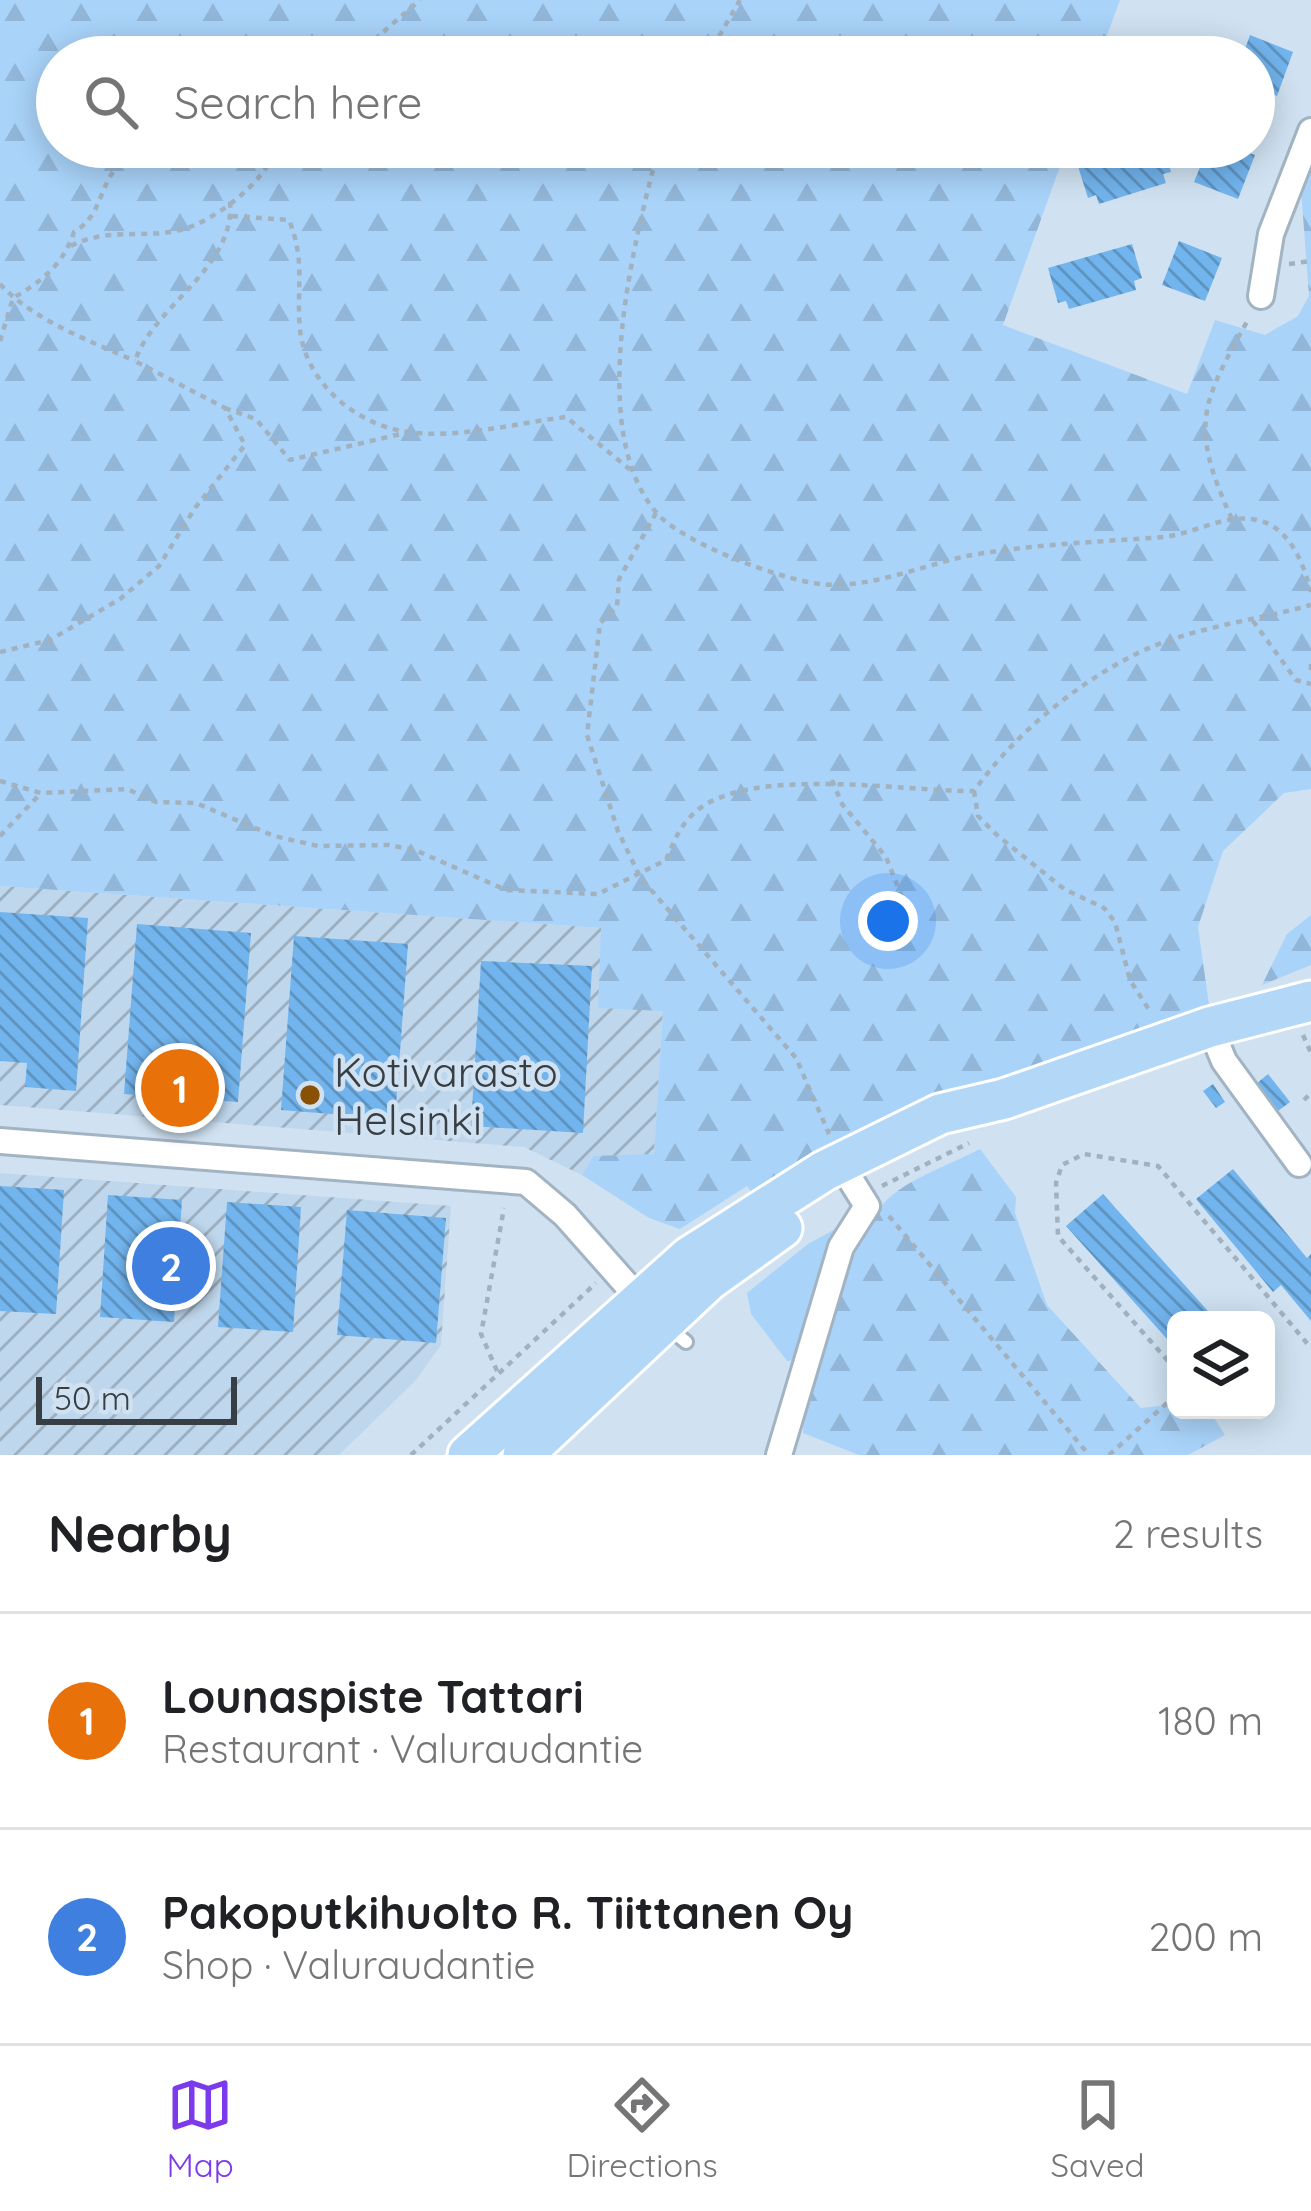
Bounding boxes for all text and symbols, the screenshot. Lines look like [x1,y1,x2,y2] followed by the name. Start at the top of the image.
[36,36,1275,168] search box
[78,69,144,135] icon: search
[174,74,422,130] text: Search here
[858,891,918,951] your location
[141,1043,219,1133] pin: 1
[334,1045,558,1146] place label: Kotivarasto Helsinki
[297,1082,323,1108] marker: Kotivarasto Helsinki
[132,1221,210,1311] pin: 2
[1167,1311,1275,1419] map controls
[1167,1311,1275,1419] button: layers
[36,1371,237,1424] scale bar
[54,1377,131,1418] text: 50 m
[48,1501,232,1565] text: Nearby
[1113,1509,1263,1558] text: 2 results
[162,1668,584,1724] text: Lounaspiste Tattari
[79,1696,95,1745] text: 1
[1158,1696,1263,1745] text: 180 m
[162,1724,643,1773] text: Restaurant · Valuraudantie
[162,1884,853,1940] text: Pakoputkihuolto R. Tiittanen Oy
[76,1912,98,1961] text: 2
[1149,1912,1263,1961] text: 200 m
[162,1940,536,1989] text: Shop · Valuraudantie
[166,2072,234,2185] tab: Map
[566,2072,718,2185] tab: Directions
[1051,2072,1145,2185] tab: Saved

